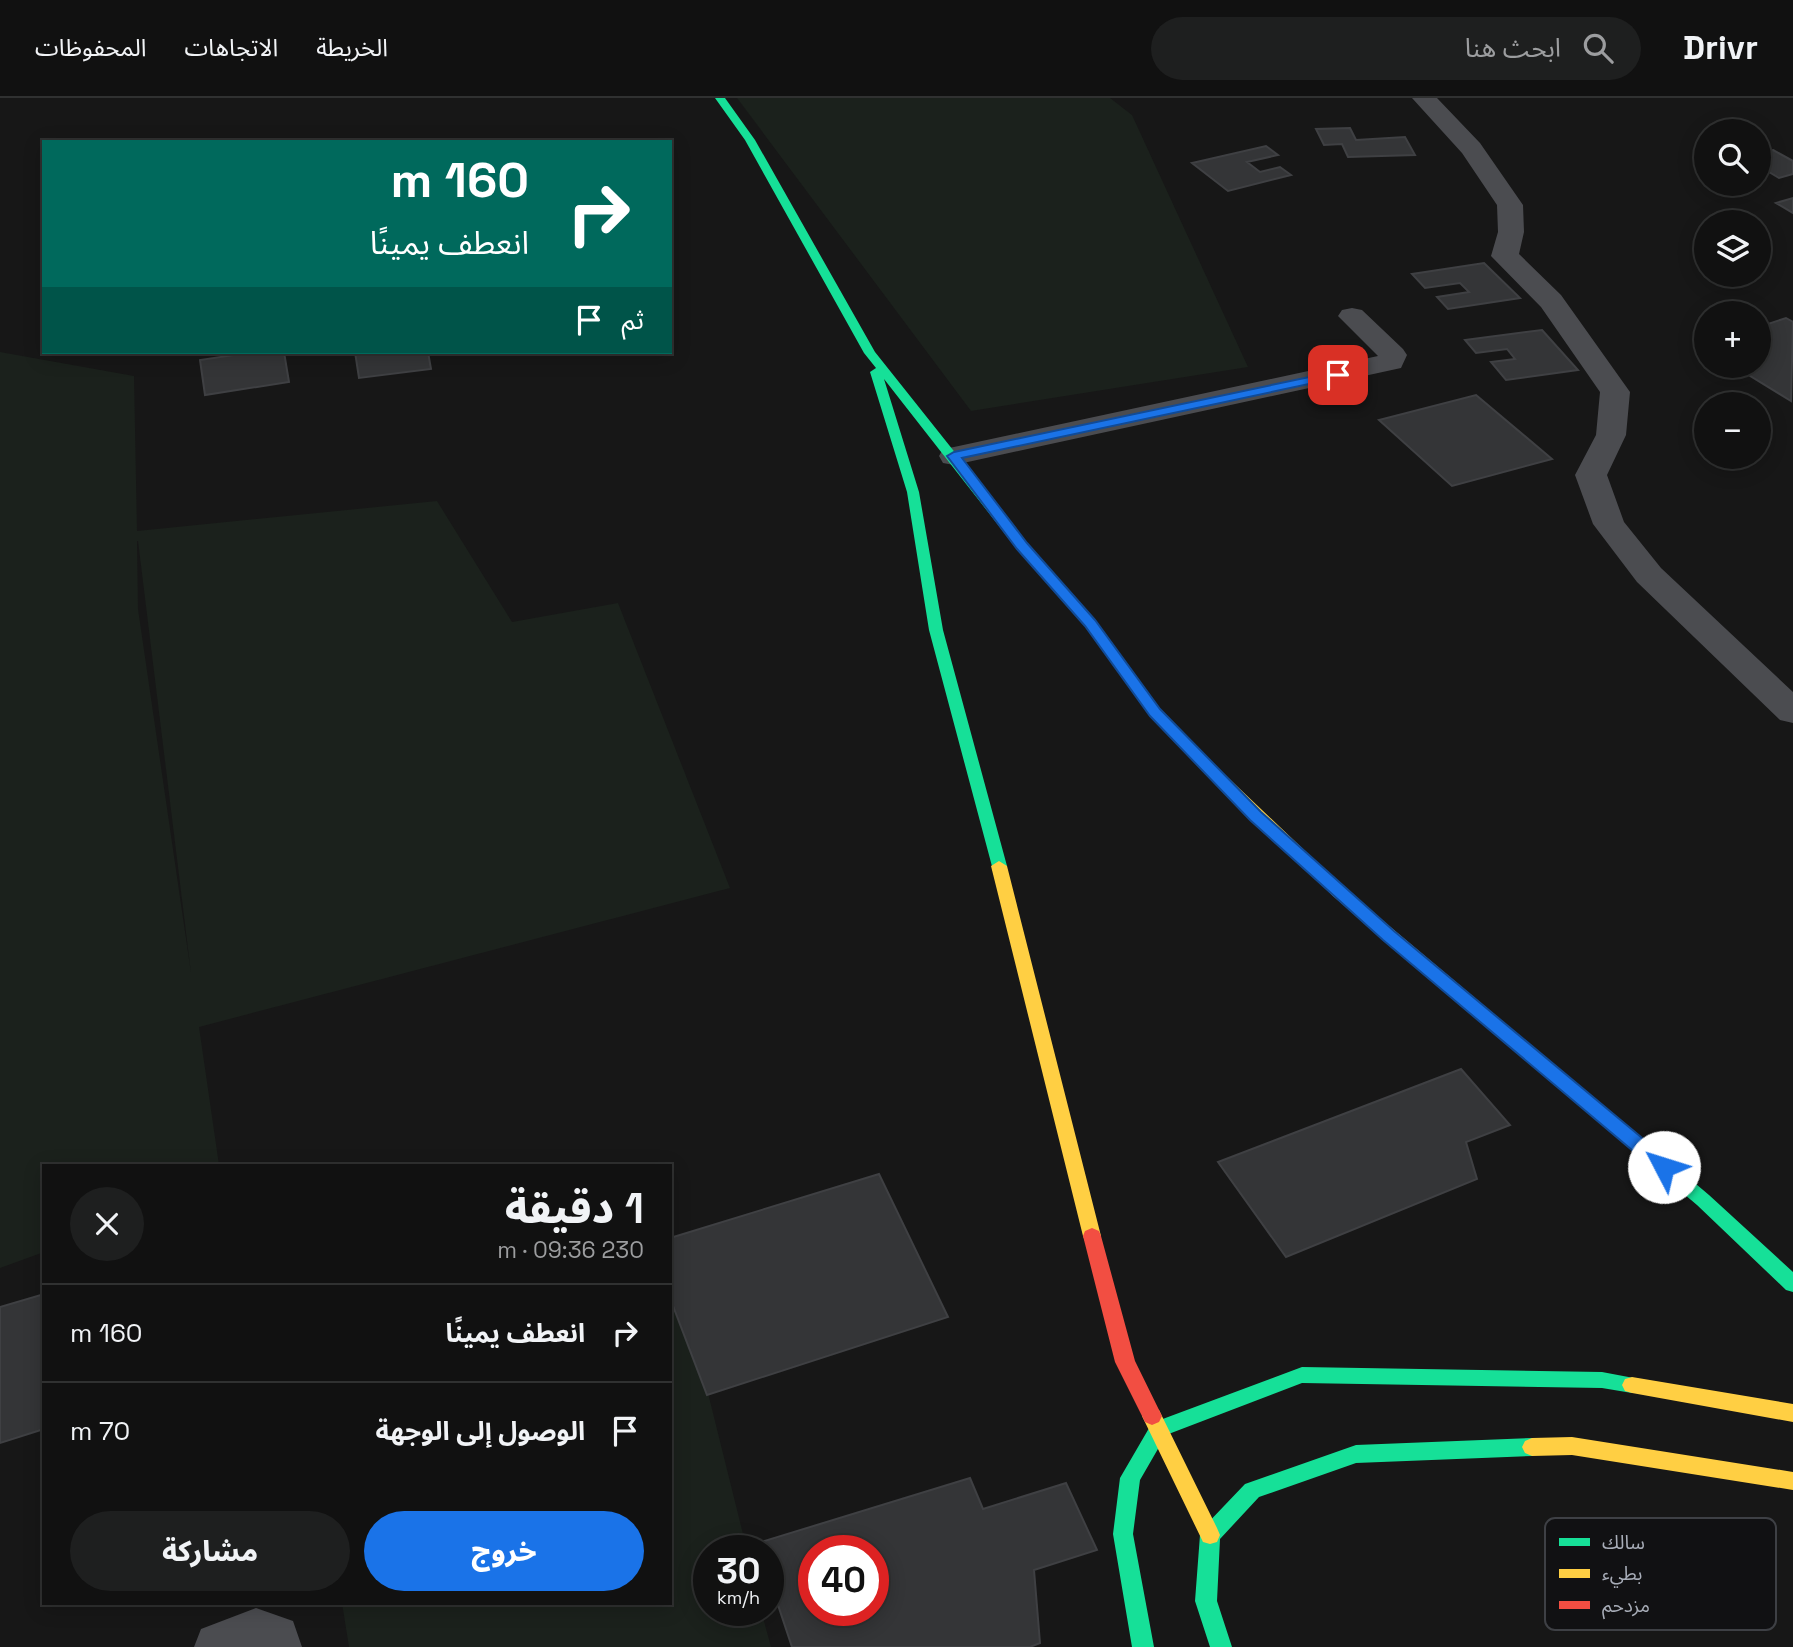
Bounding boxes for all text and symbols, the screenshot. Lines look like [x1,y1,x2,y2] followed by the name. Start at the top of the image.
[1151,17,1641,80] search box
[1683,27,1758,69] text: Drivr
[1579,29,1617,67] icon: search
[1465,31,1561,65] text: ابحث هنا
[35,32,146,63] text: المحفوظات
[184,32,278,63] text: الاتجاهات
[316,32,388,63] text: الخريطة
[1694,119,1771,469] map controls
[1694,119,1771,196] button: search
[391,149,529,211] text: 160 m
[553,168,644,259] icon: right
[1694,210,1771,287] button: layers
[370,223,529,263] text: انعطف يمينًا
[570,301,608,339] icon: arrive
[1694,301,1771,378] button: +
[622,303,644,337] text: ثم
[1308,345,1368,405] pin
[1319,356,1357,394] icon: arrive
[1694,392,1771,469] button: −
[1627,1130,1701,1204] position arrow
[505,1182,644,1235] text: 1 دقيقة
[70,1187,144,1261] button: close
[497,1235,644,1265] text: 230 m · 09:36
[606,1314,644,1352] icon: right
[70,1316,143,1350] text: 160 m
[445,1316,585,1350] text: انعطف يمينًا
[606,1412,644,1450] icon: arrive
[70,1414,130,1448] text: 70 m
[375,1414,585,1448] text: الوصول إلى الوجهة
[70,1511,350,1591] button: مشاركة
[364,1511,644,1591] button: خروج
[1545,1518,1776,1630] legend
[1602,1530,1645,1555] text: سالك
[798,1535,889,1626] speed limit sign: 40
[717,1549,760,1593] text: 30
[1602,1561,1642,1588] text: بطيء
[717,1586,760,1609] text: km/h
[1602,1593,1650,1620] text: مزدحم

